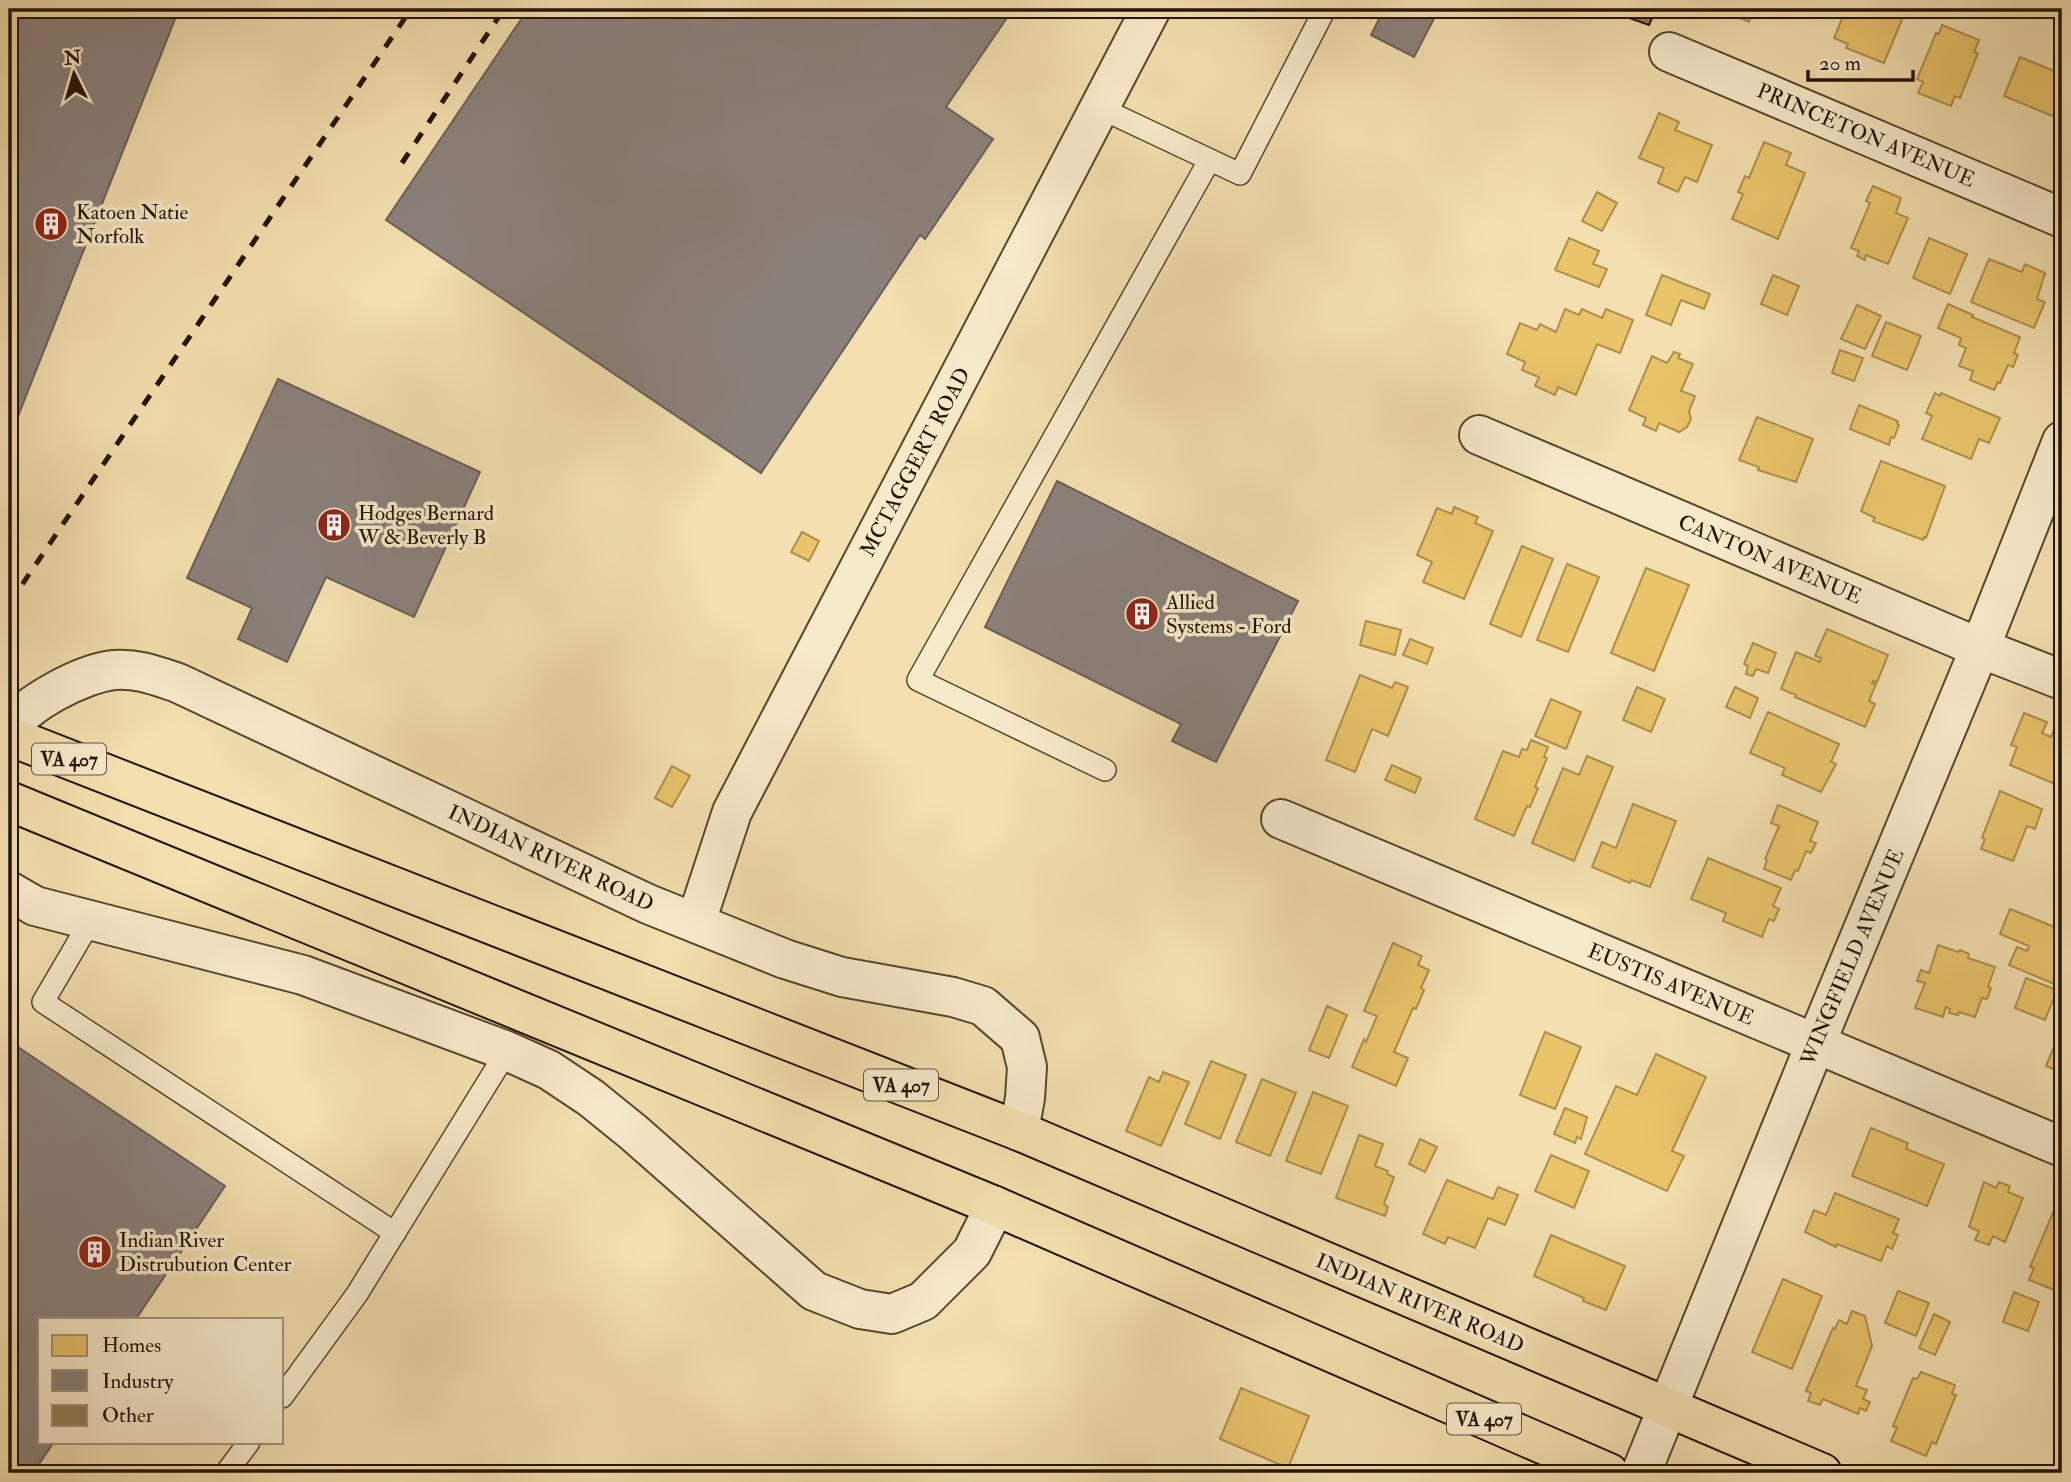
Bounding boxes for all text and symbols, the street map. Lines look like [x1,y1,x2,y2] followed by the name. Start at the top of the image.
[38,38,108,108] north arrow
[1808,38,1913,82] scale bar
[62,45,83,71] text: N
[1819,50,1861,77] text: 20 m
[1753,77,1979,194] street label: PRINCETON AVENUE
[76,199,188,250] place label: Katoen Natie Norfolk
[32,205,70,243] building icon: Katoen Natie Norfolk
[854,363,977,561] street label: MCTAGGERT ROAD
[357,500,495,551] place label: Hodges Bernard W & Beverly B
[315,506,353,544] building icon: Hodges Bernard W & Beverly B
[1674,509,1866,610] street label: CANTON AVENUE
[1165,589,1292,640] place label: Allied Systems - Ford
[1123,595,1161,633] building icon: Allied Systems - Ford
[32,744,106,774] road number: VA 407
[444,799,658,918] street label: INDIAN RIVER ROAD
[1794,845,1910,1071] street label: WINGFIELD AVENUE
[1584,937,1758,1032] street label: EUSTIS AVENUE
[864,1070,938,1100] road number: VA 407
[119,1227,291,1278] place label: Indian River Distrubution Center
[76,1233,114,1271] building icon: Indian River Distrubution Center
[1311,1247,1528,1360] street label: INDIAN RIVER ROAD
[38,1318,284,1444] legend
[102,1332,161,1359] text: Homes
[102,1368,174,1395] text: Industry
[102,1402,154,1429] text: Other
[1447,1404,1521,1434] road number: VA 407

